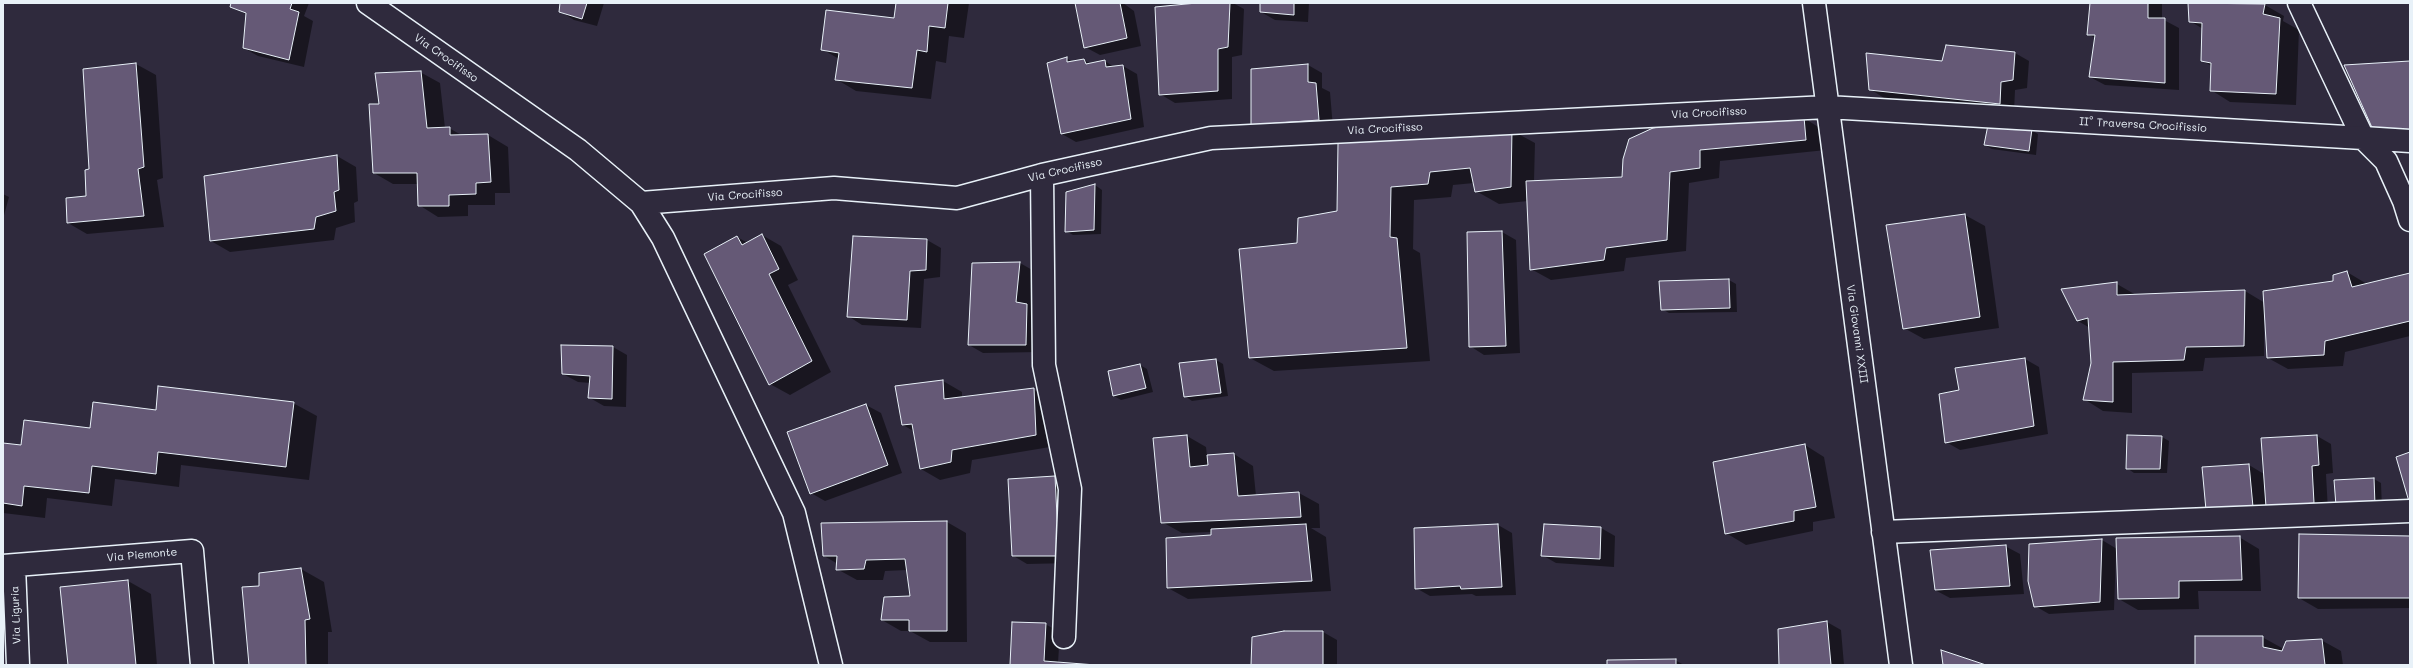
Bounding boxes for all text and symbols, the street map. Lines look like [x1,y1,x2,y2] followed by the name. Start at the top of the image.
[411,31,481,85] street label: Via Crocifisso
[1671,104,1747,122] street label: Via Crocifisso
[2079,115,2207,135] street label: II° Traversa Crocifissio
[1347,120,1423,138] street label: Via Crocifisso
[1027,155,1103,185] street label: Via Crocifisso
[707,186,783,204] street label: Via Crocifisso
[1844,284,1870,384] street label: Via Giovanni XXIII
[106,545,178,565] street label: Via Piemonte
[8,586,24,644] street label: Via Liguria

